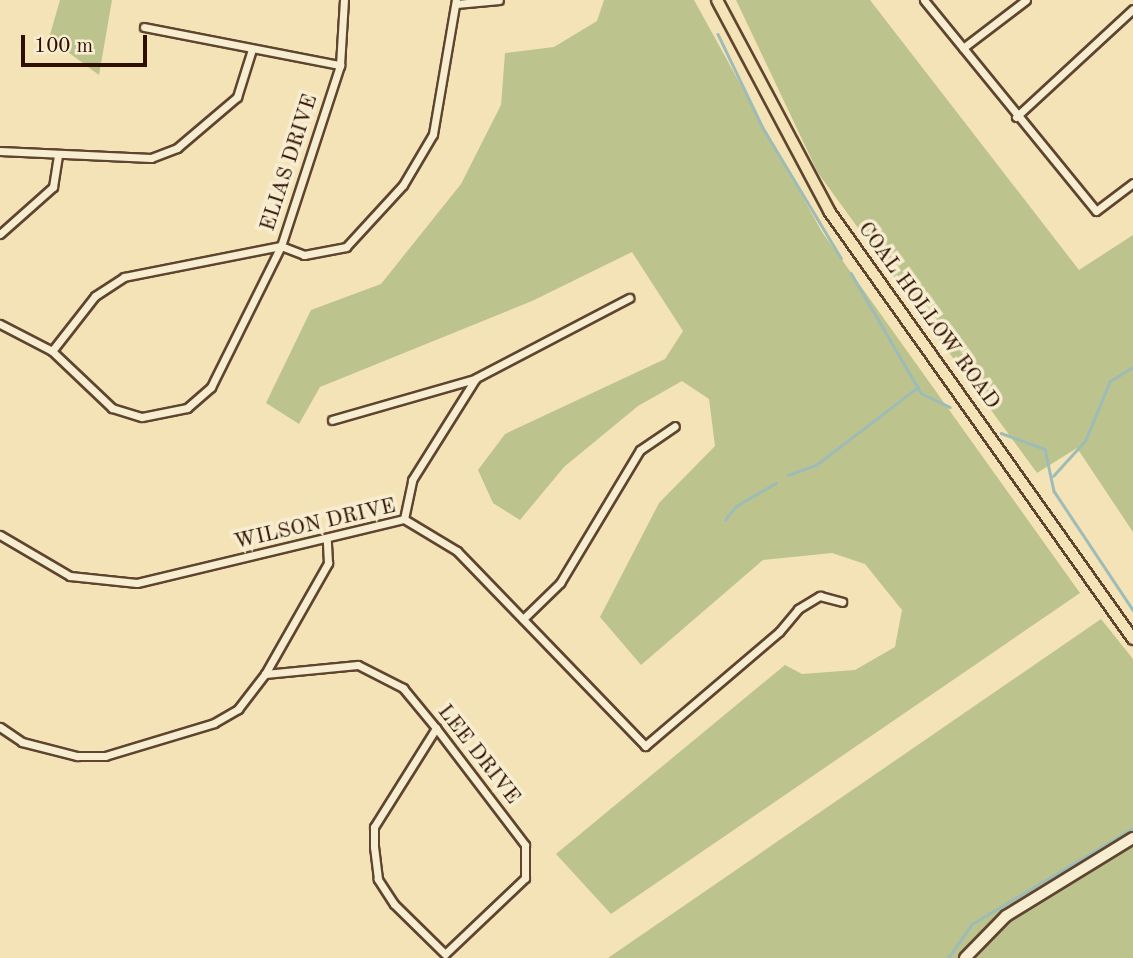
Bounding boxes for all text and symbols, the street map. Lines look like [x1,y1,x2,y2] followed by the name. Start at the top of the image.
[24,21,150,65] scale bar
[34,36,93,57] text: 100 m
[256,92,324,234] street label: ELIAS DRIVE
[852,218,1004,414] street label: COAL HOLLOW ROAD
[232,494,398,556] street label: WILSON DRIVE
[431,700,525,810] street label: LEE DRIVE

